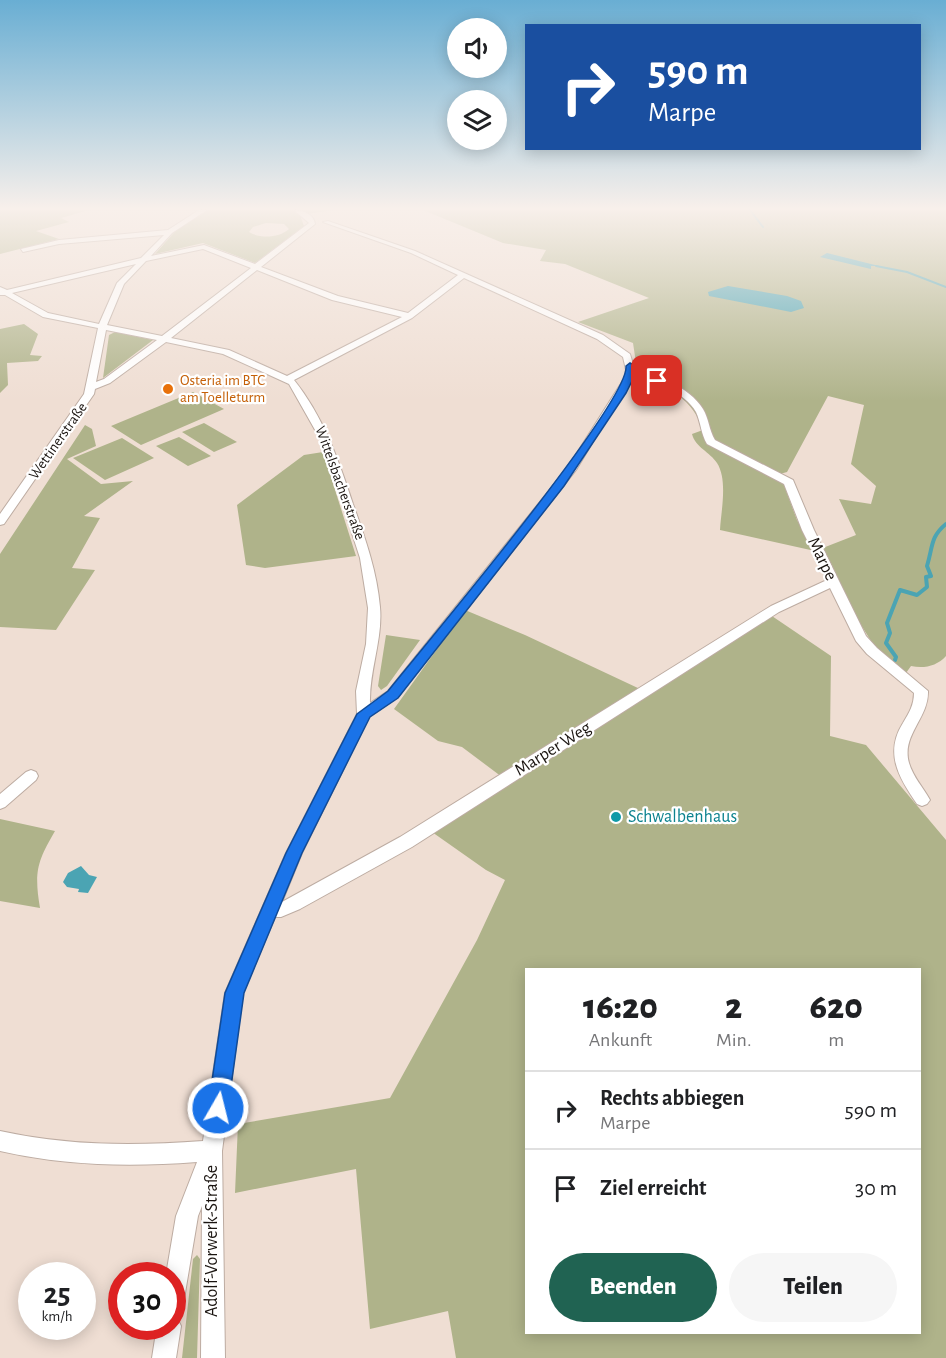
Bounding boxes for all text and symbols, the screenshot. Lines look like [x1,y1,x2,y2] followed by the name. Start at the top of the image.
[447,18,507,150] map controls
[447,18,507,78] button: sound
[549,48,627,126] icon: right
[648,50,749,92] text: 590 m
[447,90,507,150] button: layers
[648,99,716,126] text: Marpe
[631,355,682,406] pin
[640,364,673,397] icon: arrive
[180,373,265,405] place label: Osteria im BTC am Toelleturm
[161,382,175,396] marker: Osteria im BTC am Toelleturm
[26,400,90,482] street label: Wettinerstraße
[312,424,368,542] street label: Wittelsbacherstraße
[804,535,840,583] street label: Marpe
[512,718,595,780] street label: Marper Weg
[628,808,737,826] place label: Schwalbenhaus
[609,810,623,824] marker: Schwalbenhaus
[583,989,658,1025] text: 16:20
[725,989,742,1025] text: 2
[809,989,863,1025] text: 620
[589,1030,652,1050] text: Ankunft
[716,1030,751,1050] text: Min.
[828,1030,844,1050] text: m
[186,1076,250,1140] position arrow
[600,1087,744,1109] text: Rechts abbiegen
[549,1094,582,1127] icon: right
[845,1099,897,1121] text: 590 m
[600,1113,650,1133] text: Marpe
[203,1165,221,1317] street label: Adolf-Vorwerk-Straße
[549,1172,582,1205] icon: arrive
[600,1177,707,1199] text: Ziel erreicht
[855,1177,897,1199] text: 30 m
[549,1253,717,1322] button: Beenden
[729,1253,897,1322] button: Teilen
[108,1262,186,1340] speed limit sign: 30
[43,1279,71,1309] text: 25
[42,1309,72,1324] text: km/h

